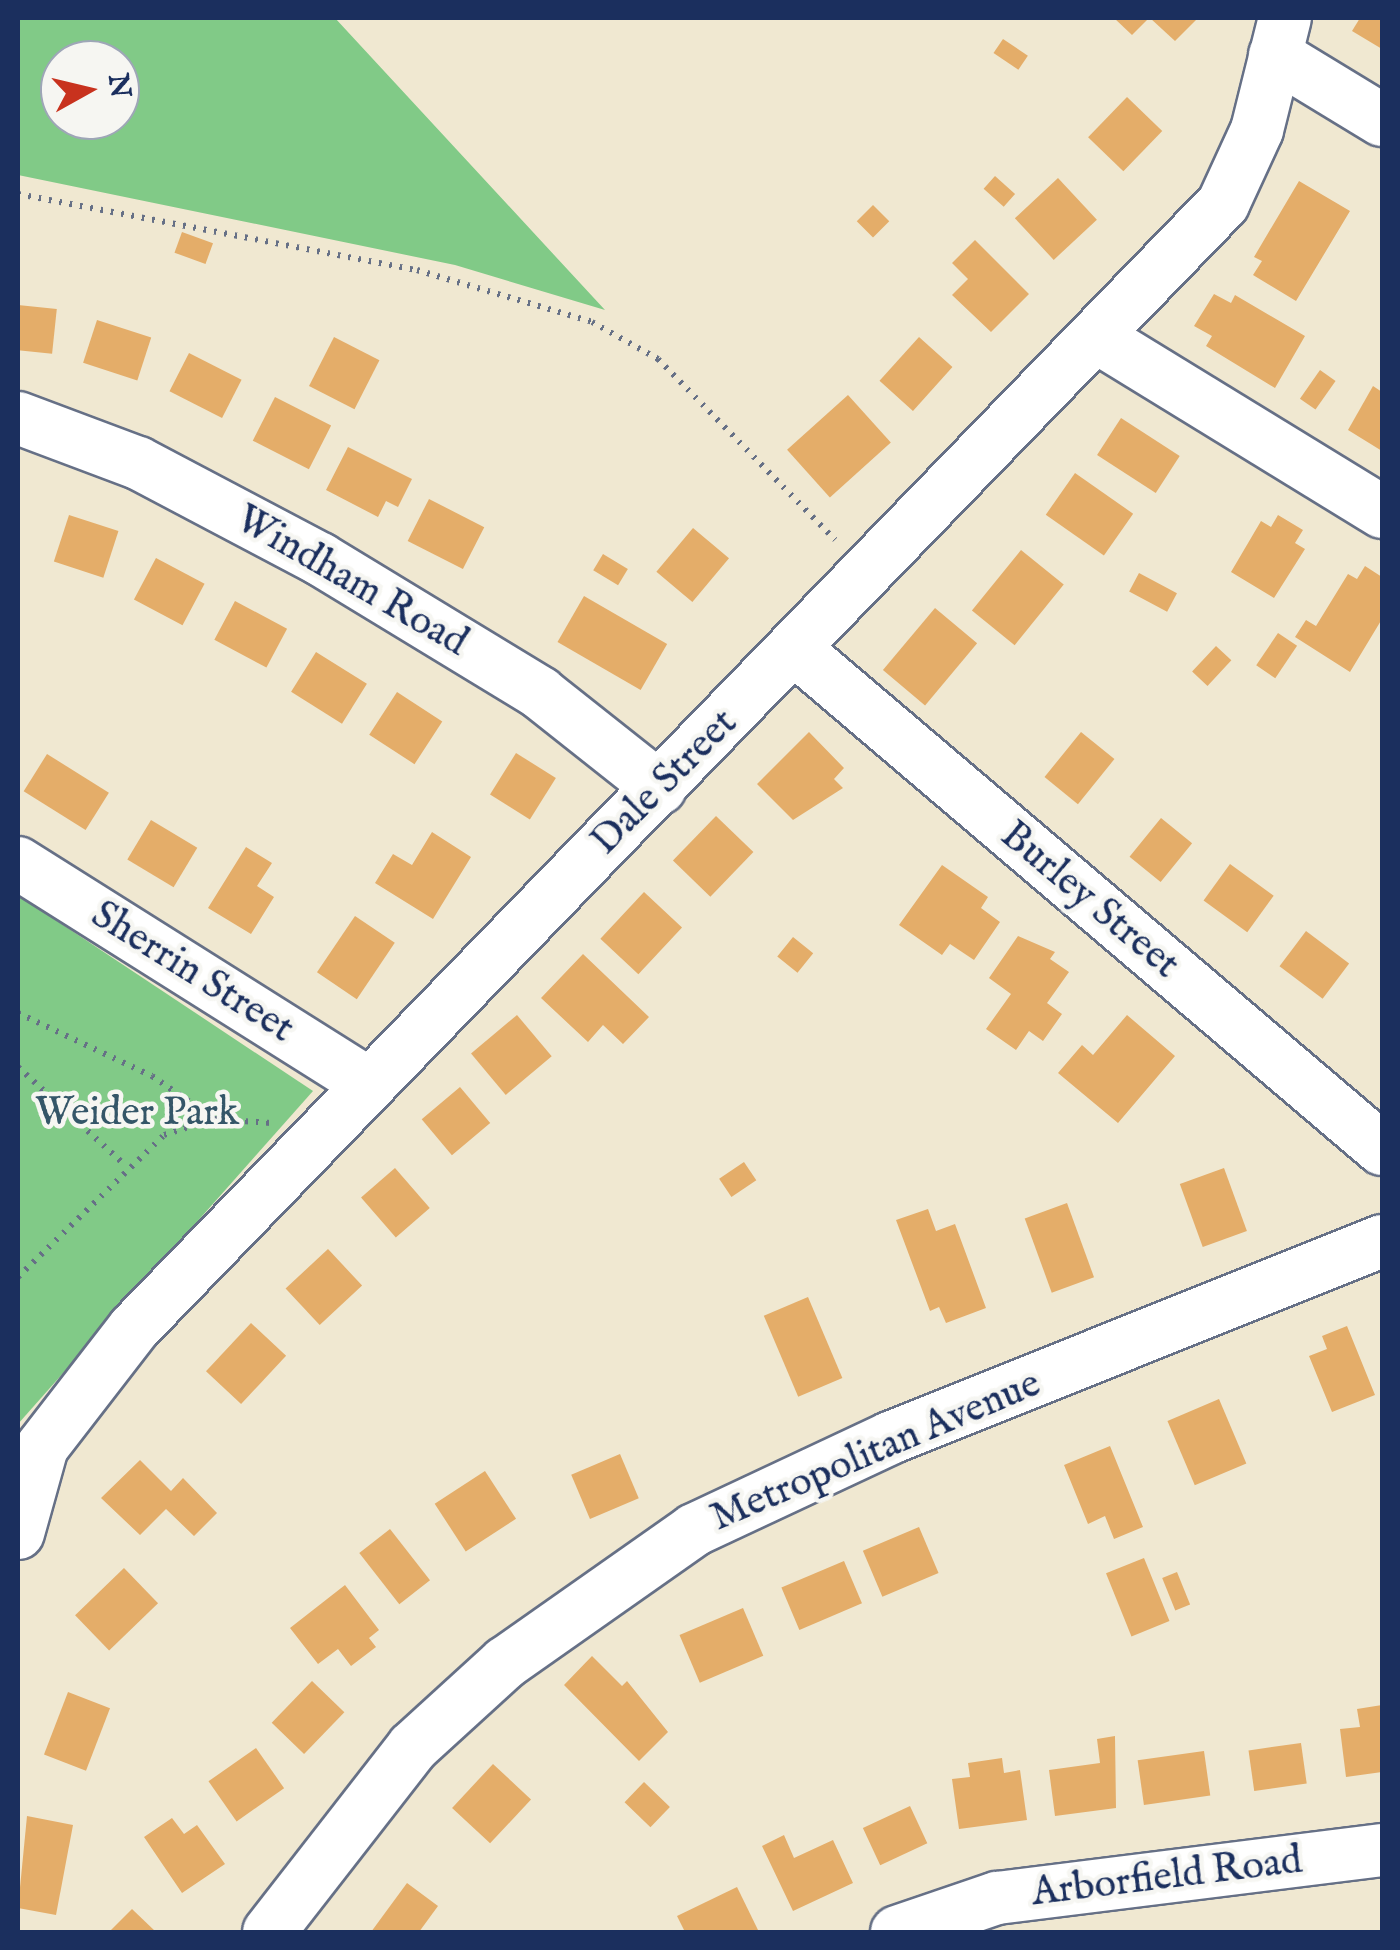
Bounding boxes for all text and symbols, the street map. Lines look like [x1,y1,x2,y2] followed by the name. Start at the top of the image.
[40,40,140,140] north arrow
[99,72,137,100] text: N
[226,496,476,668] street label: Windham Road
[582,700,748,866] street label: Dale Street
[990,812,1188,990] street label: Burley Street
[82,892,302,1054] street label: Sherrin Street
[35,1090,239,1138] park label: Weider Park
[704,1361,1048,1543] street label: Metropolitan Avenue
[1029,1838,1305,1918] street label: Arborfield Road

